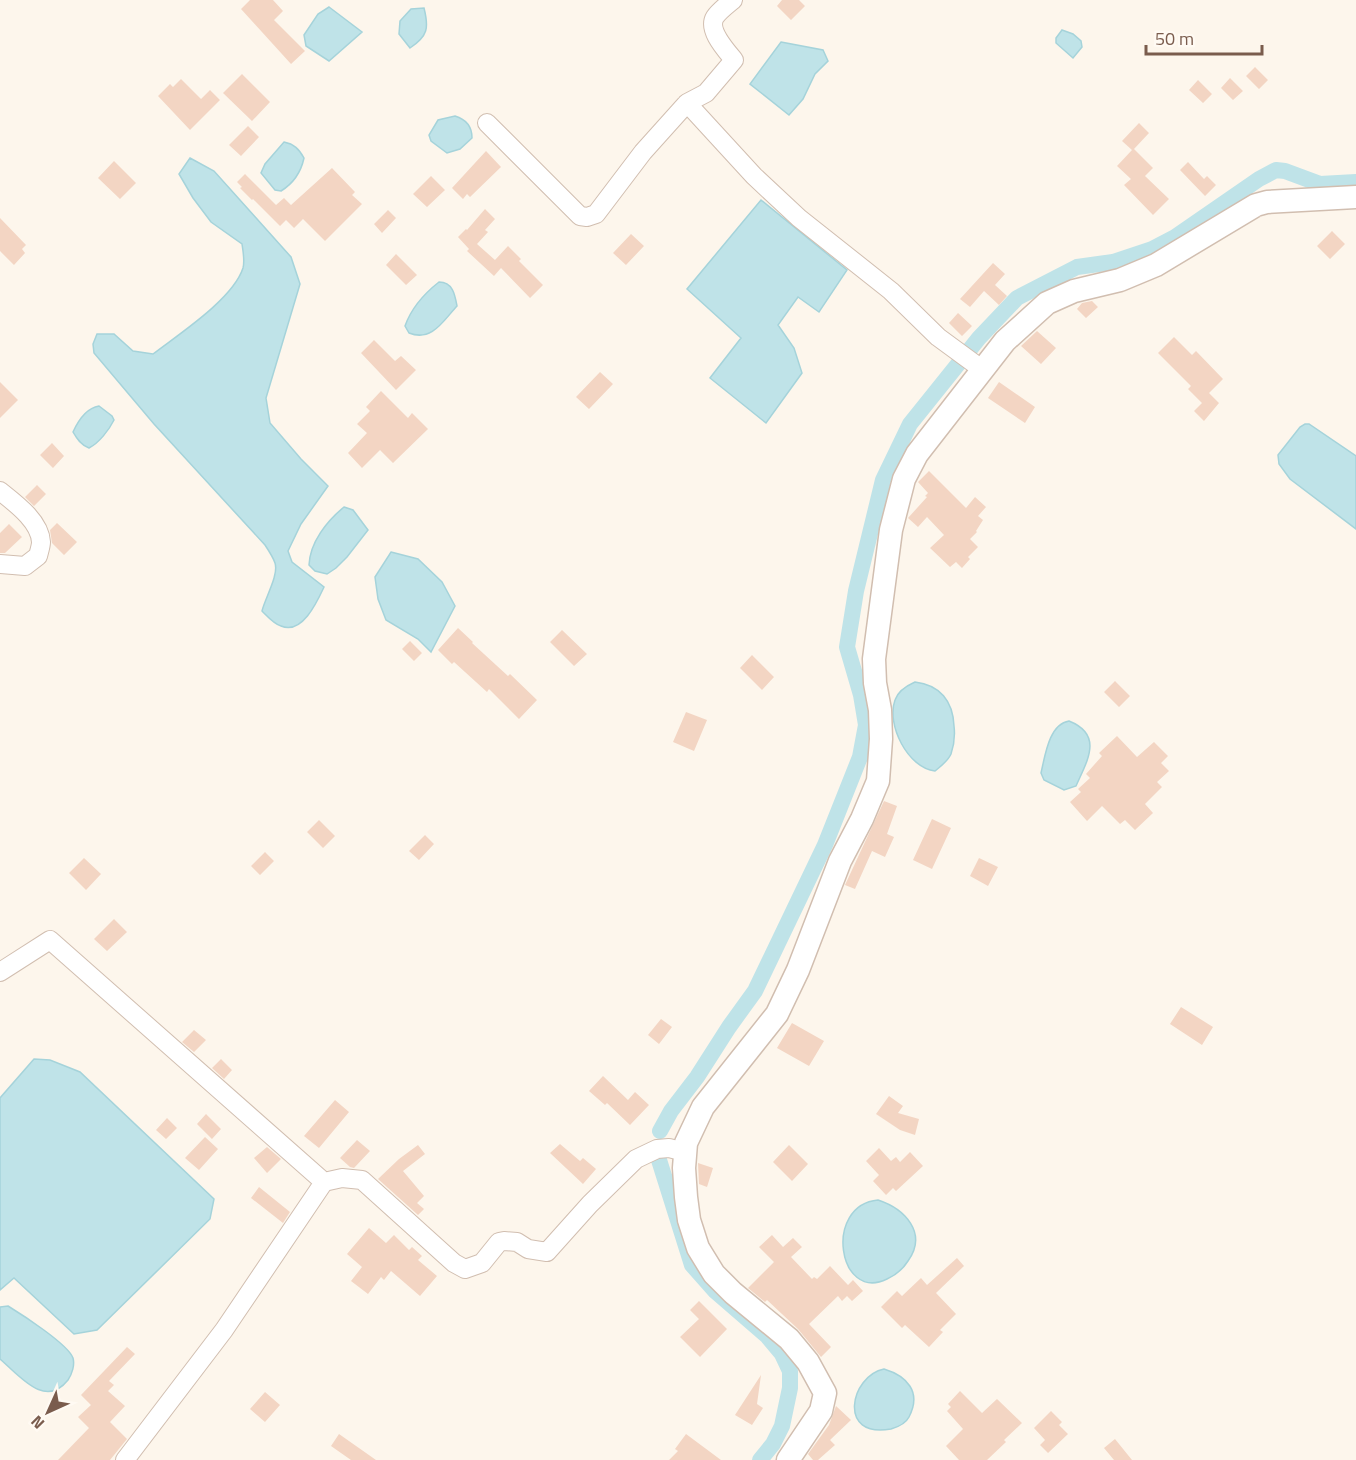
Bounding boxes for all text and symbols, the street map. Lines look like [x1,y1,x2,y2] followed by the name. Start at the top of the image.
[1146,18,1262,56] scale bar
[1155,25,1194,52] text: 50 m
[18,1382,78,1442] north arrow
[25,1410,50,1435] text: N

